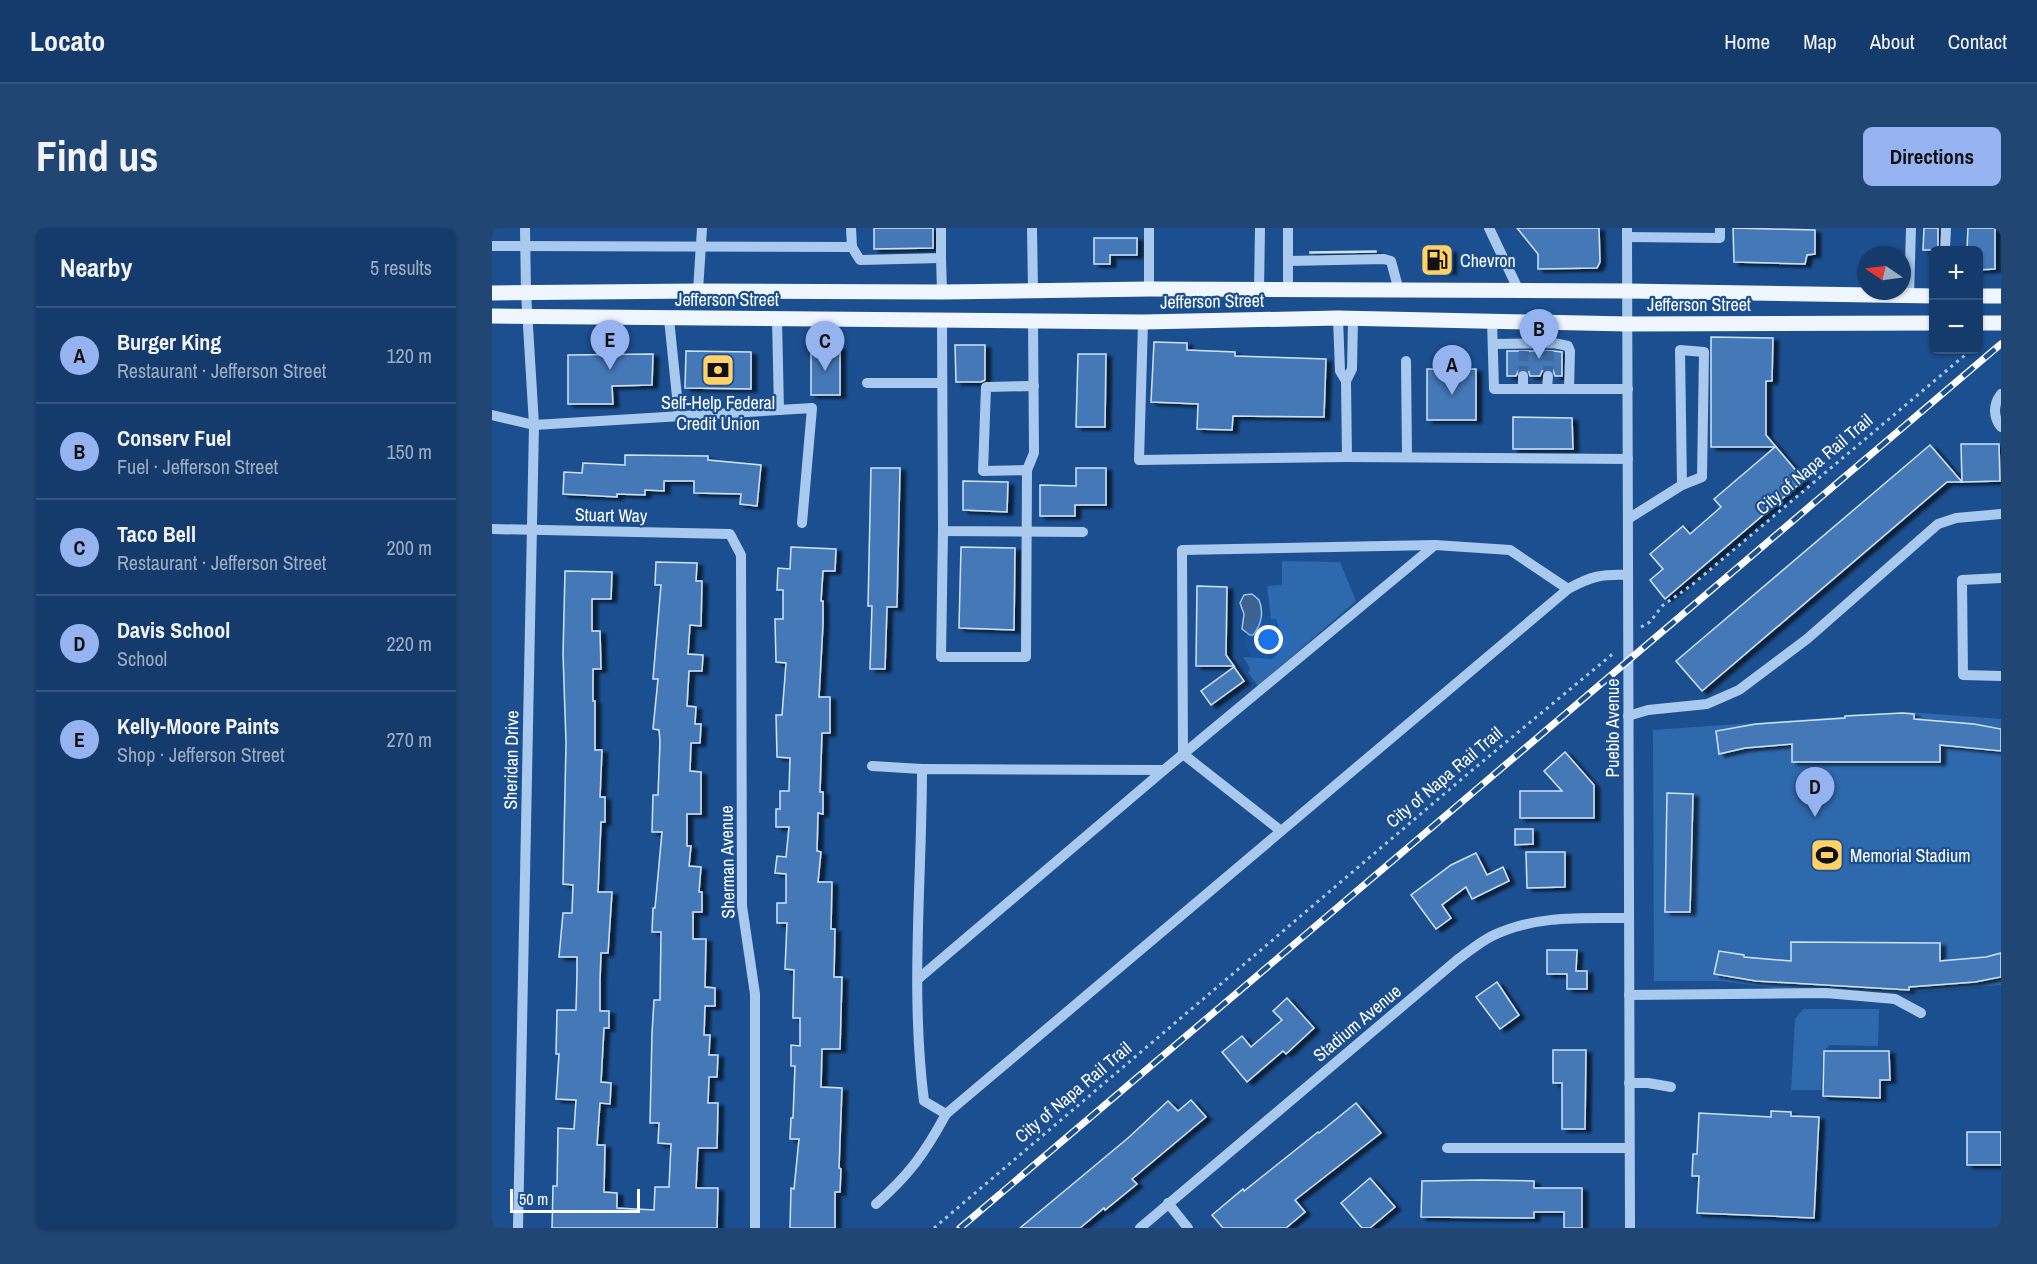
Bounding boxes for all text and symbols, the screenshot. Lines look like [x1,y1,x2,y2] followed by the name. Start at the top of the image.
[30,22,105,60] text: Locato
[1724,27,1770,56] text: Home
[1803,27,1837,56] text: Map
[1870,27,1915,56] text: About
[1948,27,2007,56] text: Contact
[1863,127,2001,186] button: Directions
[36,128,158,184] text: Find us
[1419,242,1455,278] fuel station icon: Chevron
[1857,246,1911,300] north arrow
[1929,246,1983,354] map controls
[1929,246,1983,300] button: +
[1460,248,1516,273] place label: Chevron
[60,250,132,285] text: Nearby
[370,254,432,281] text: 5 results
[675,287,779,312] street label: Jefferson Street
[1160,288,1264,314] street label: Jefferson Street
[1647,292,1751,317] street label: Jefferson Street
[1929,300,1983,354] button: −
[1520,310,1558,359] pin: B
[590,320,630,370] pin: E
[806,322,844,371] pin: C
[117,327,221,357] text: Burger King
[74,342,85,369] text: A
[386,342,432,369] text: 120 m
[1432,346,1472,395] pin: A
[700,352,736,388] bank icon: Self-Help Federal Credit Union
[117,357,326,384] text: Restaurant · Jefferson Street
[661,390,775,436] place label: Self-Help Federal Credit Union
[1750,408,1878,520] street label: City of Napa Rail Trail
[117,423,231,453] text: Conserv Fuel
[74,438,85,465] text: B
[386,438,432,465] text: 150 m
[117,453,278,480] text: Fuel · Jefferson Street
[575,502,648,528] street label: Stuart Way
[117,519,196,549] text: Taco Bell
[74,534,85,561] text: C
[386,534,432,561] text: 200 m
[117,549,326,576] text: Restaurant · Jefferson Street
[117,615,230,645] text: Davis School
[1254,625,1283,654] your location
[74,630,85,657] text: D
[386,630,432,657] text: 220 m
[117,645,167,672] text: School
[1600,678,1625,778] street label: Pueblo Avenue
[498,710,524,810] street label: Sheridan Drive
[117,711,279,741] text: Kelly-Moore Paints
[1380,721,1508,833] street label: City of Napa Rail Trail
[74,726,85,753] text: E
[386,726,432,753] text: 270 m
[117,741,284,768] text: Shop · Jefferson Street
[1796,768,1834,817] pin: D
[714,805,740,919] street label: Sherman Avenue
[1809,837,1845,873] sports icon: Memorial Stadium
[1850,843,1971,868] place label: Memorial Stadium
[1308,979,1406,1067] street label: Stadium Avenue
[1009,1036,1137,1148] street label: City of Napa Rail Trail
[510,1186,640,1214] scale bar
[519,1188,548,1210] text: 50 m

